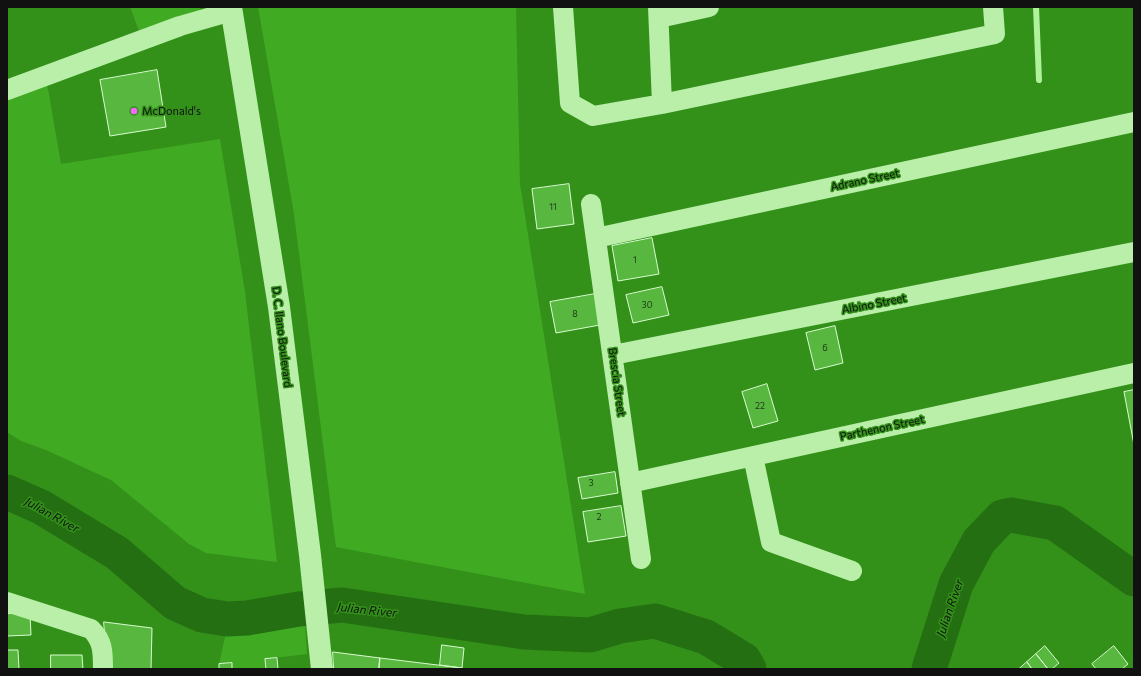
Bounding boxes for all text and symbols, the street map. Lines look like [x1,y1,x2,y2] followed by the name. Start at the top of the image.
[142,104,201,118] place label: McDonald's
[129,106,139,116] marker: McDonald's
[829,166,901,194] street label: Adrano Street
[549,202,557,212] house number: 11
[633,255,637,265] house number: 1
[269,286,295,388] street label: D. C. Ilano Boulevard
[840,291,908,317] street label: Albino Street
[641,300,653,310] house number: 30
[572,309,578,319] house number: 8
[822,343,828,353] house number: 6
[606,347,628,417] street label: Brescia Street
[755,401,765,411] house number: 22
[839,413,925,443] street label: Parthenon Street
[588,478,594,488] house number: 3
[22,494,82,536] water label: Julian River
[597,512,601,522] house number: 2
[933,577,967,639] water label: Julian River
[336,600,398,620] water label: Julian River

